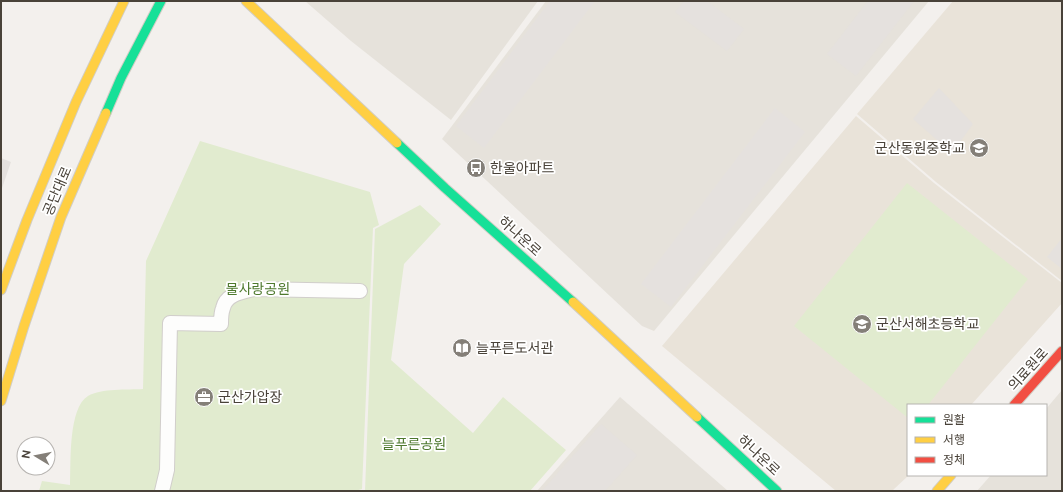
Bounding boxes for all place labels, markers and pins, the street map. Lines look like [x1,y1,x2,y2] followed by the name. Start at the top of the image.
[968,137,990,159] school or university icon: 군산동원중학교
[875,140,965,156] place label: 군산동원중학교
[465,157,487,179] bus stop icon: 한울아파트
[490,160,555,176] place label: 한울아파트
[851,313,873,335] school or university icon: 군산서해초등학교
[876,316,979,332] place label: 군산서해초등학교
[451,337,473,359] library icon: 늘푸른도서관
[476,340,553,356] place label: 늘푸른도서관
[193,386,215,408] office icon: 군산가압장
[218,389,283,405] place label: 군산가압장

